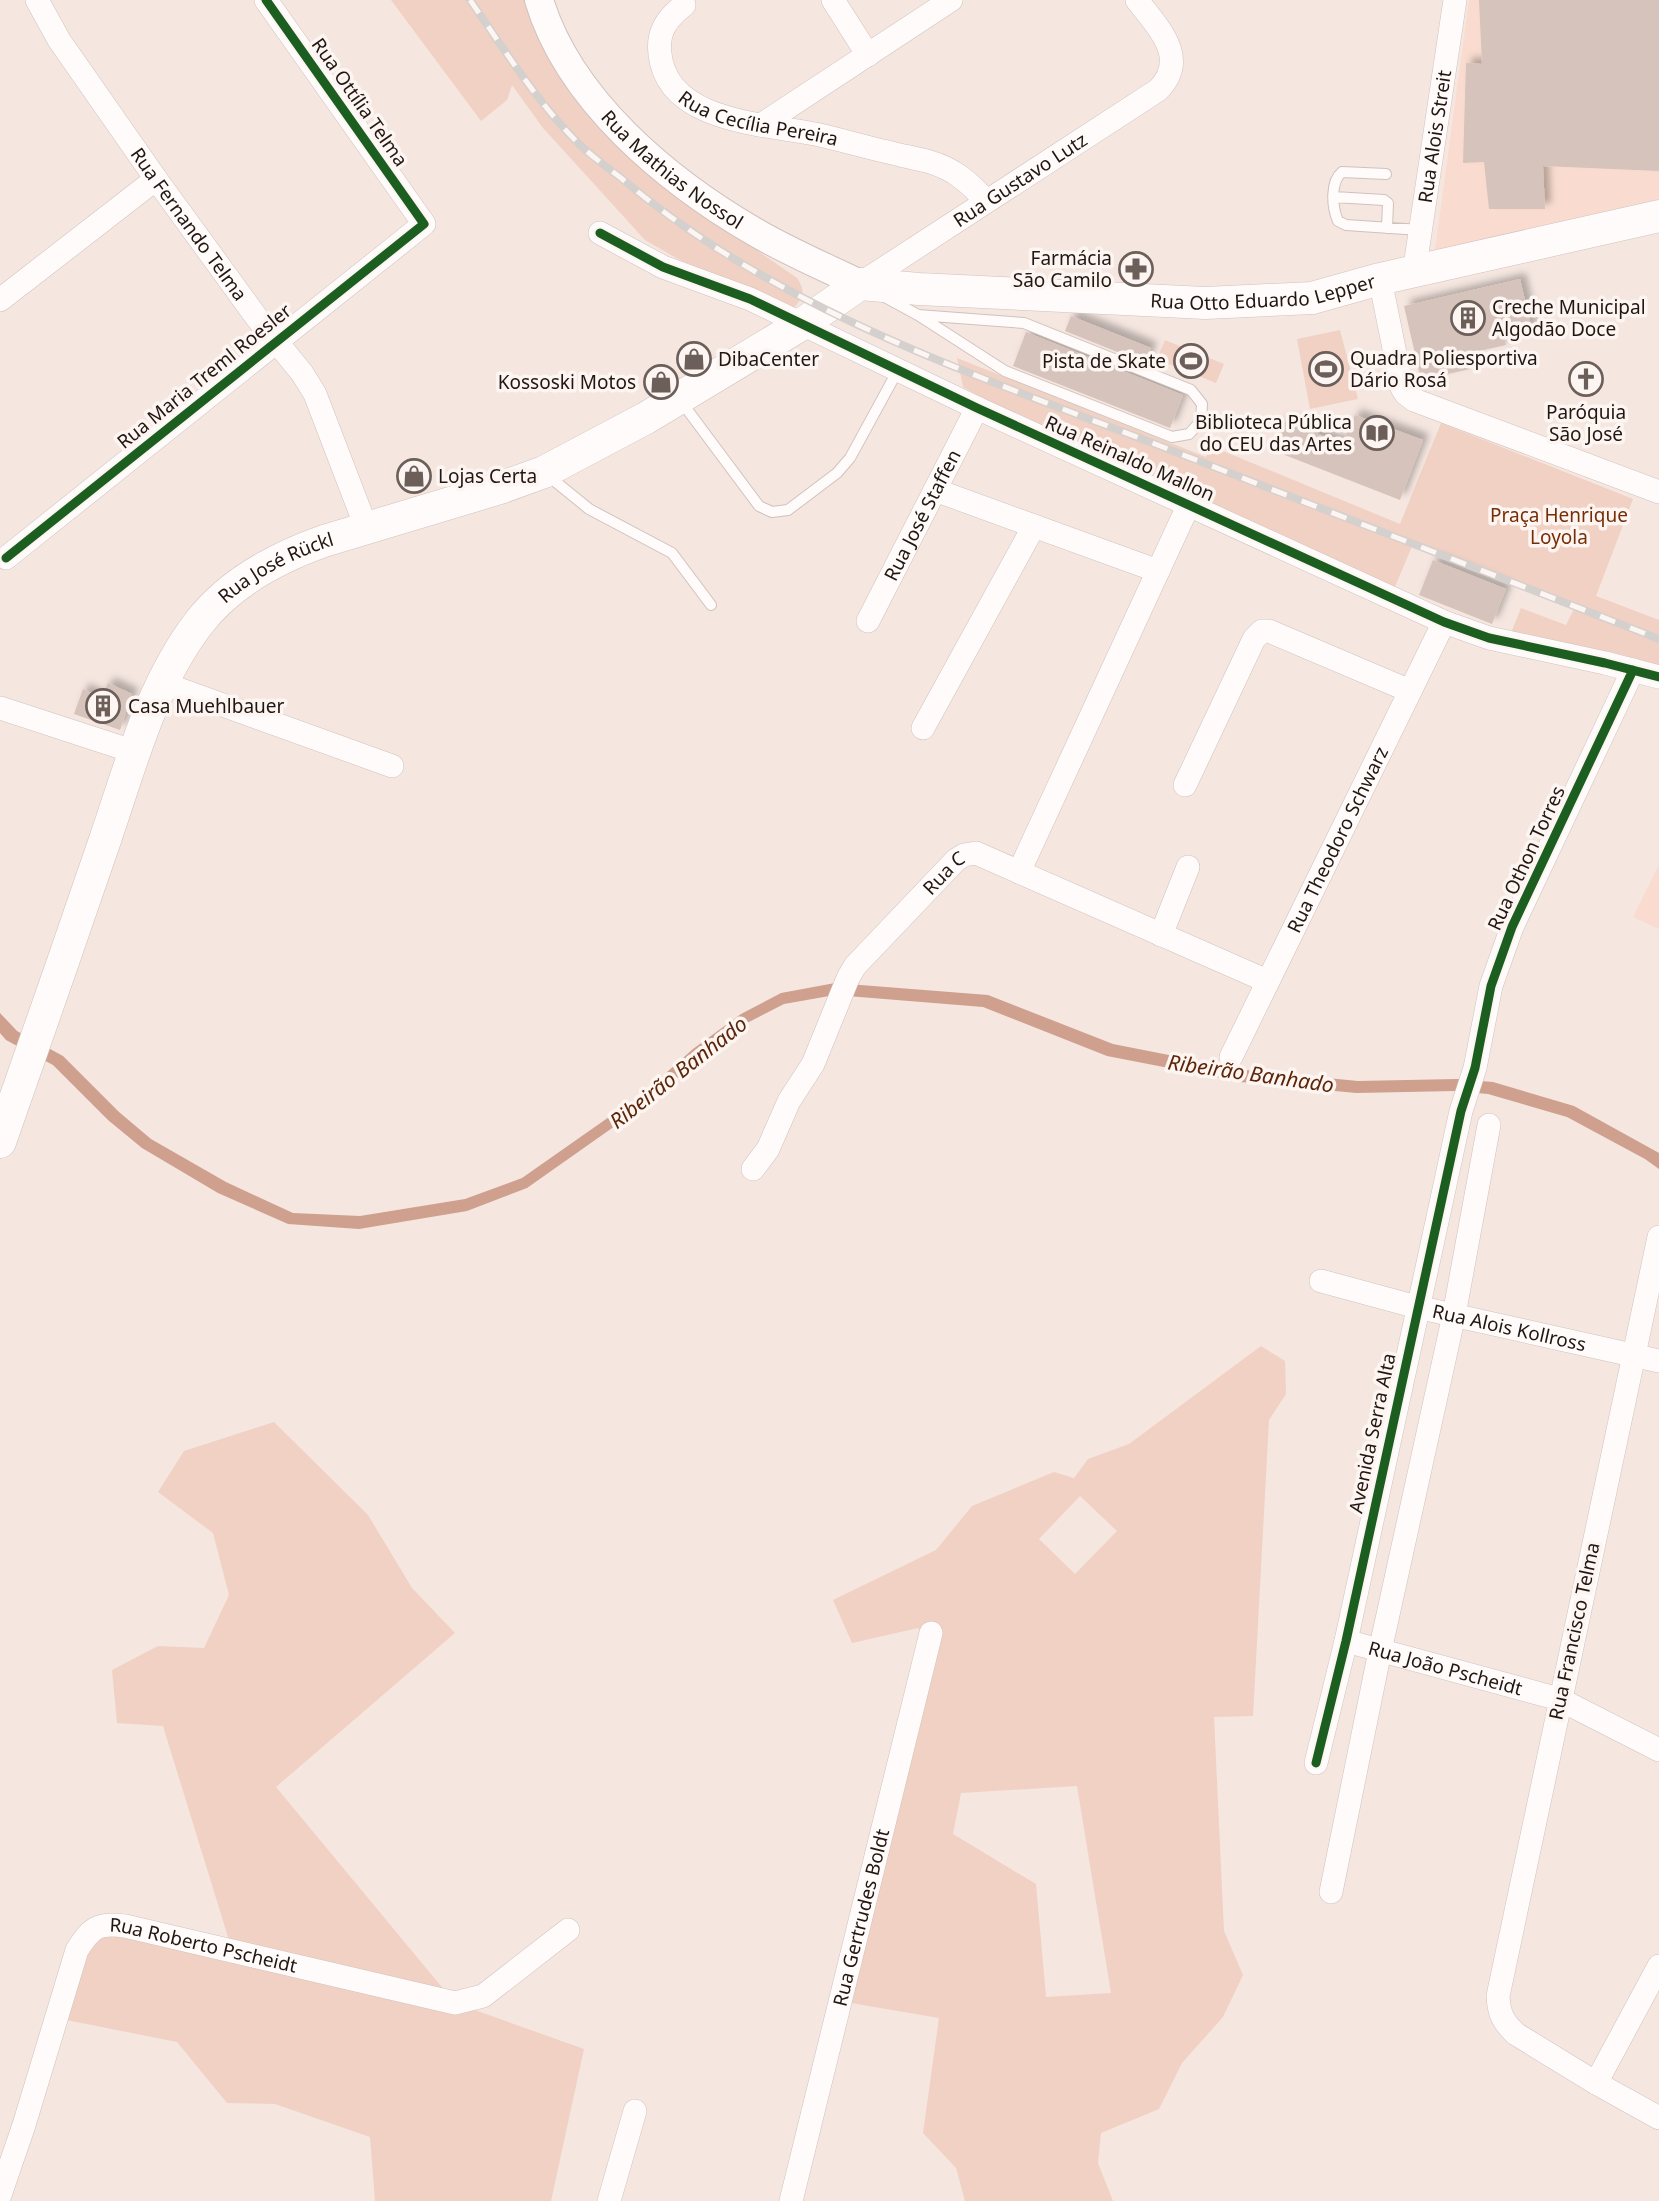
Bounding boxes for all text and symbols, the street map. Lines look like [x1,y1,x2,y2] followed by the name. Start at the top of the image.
[306,33,414,171] street label: Rua Ottília Telma
[1412,68,1457,205] street label: Rua Alois Streit
[673,84,841,152] street label: Rua Cecília Pereira
[596,104,748,235] street label: Rua Mathias Nossol
[948,127,1092,233] street label: Rua Gustavo Lutz
[125,142,253,306] street label: Rua Fernando Telma
[1013,245,1112,293] place label: Farmácia São Camilo
[1117,250,1155,288] pharmacy icon: Farmácia São Camilo
[1150,268,1378,316] street label: Rua Otto Eduardo Lepper
[1492,294,1646,342] place label: Creche Municipal Algodão Doce
[111,297,297,455] street label: Rua Maria Treml Roesler
[1449,299,1487,337] building icon: Creche Municipal Algodão Doce
[675,340,713,378] shop icon: DibaCenter
[1172,342,1210,380] sports icon: Pista de Skate
[1350,345,1538,393] place label: Quadra Poliesportiva Dário Rosá
[718,346,819,372] place label: DibaCenter
[1042,348,1166,374] place label: Pista de Skate
[1307,350,1345,388] sports icon: Quadra Poliesportiva Dário Rosá
[1567,360,1605,398] church icon: Paróquia São José
[642,363,680,401] shop icon: Kossoski Motos
[498,369,636,395] place label: Kossoski Motos
[1546,399,1626,447] place label: Paróquia São José
[1041,409,1219,507] street label: Rua Reinaldo Mallon
[1195,409,1352,457] place label: Biblioteca Pública do CEU das Artes
[1358,414,1396,452] library icon: Biblioteca Pública do CEU das Artes
[878,445,967,585] street label: Rua José Staffen
[395,457,433,495] shop icon: Lojas Certa
[438,463,537,489] place label: Lojas Certa
[1490,502,1628,550] park label: Praça Henrique Loyola
[212,526,337,609] street label: Rua José Rückl
[84,687,122,725] building icon: Casa Muehlbauer
[128,693,285,719] place label: Casa Muehlbauer
[1281,742,1394,937] street label: Rua Theodoro Schwarz
[1481,782,1571,934] street label: Rua Othon Torres
[917,845,970,900] street label: Rua C
[603,1009,753,1135] water label: Ribeirão Banhado
[1166,1047,1336,1099] water label: Ribeirão Banhado
[1430,1298,1589,1357] street label: Rua Alois Kollross
[1342,1351,1402,1515] street label: Avenida Serra Alta
[1542,1540,1606,1722] street label: Rua Francisco Telma
[1365,1635,1525,1701] street label: Rua João Pscheidt
[826,1826,895,2009] street label: Rua Gertrudes Boldt
[109,1912,300,1979] street label: Rua Roberto Pscheidt

